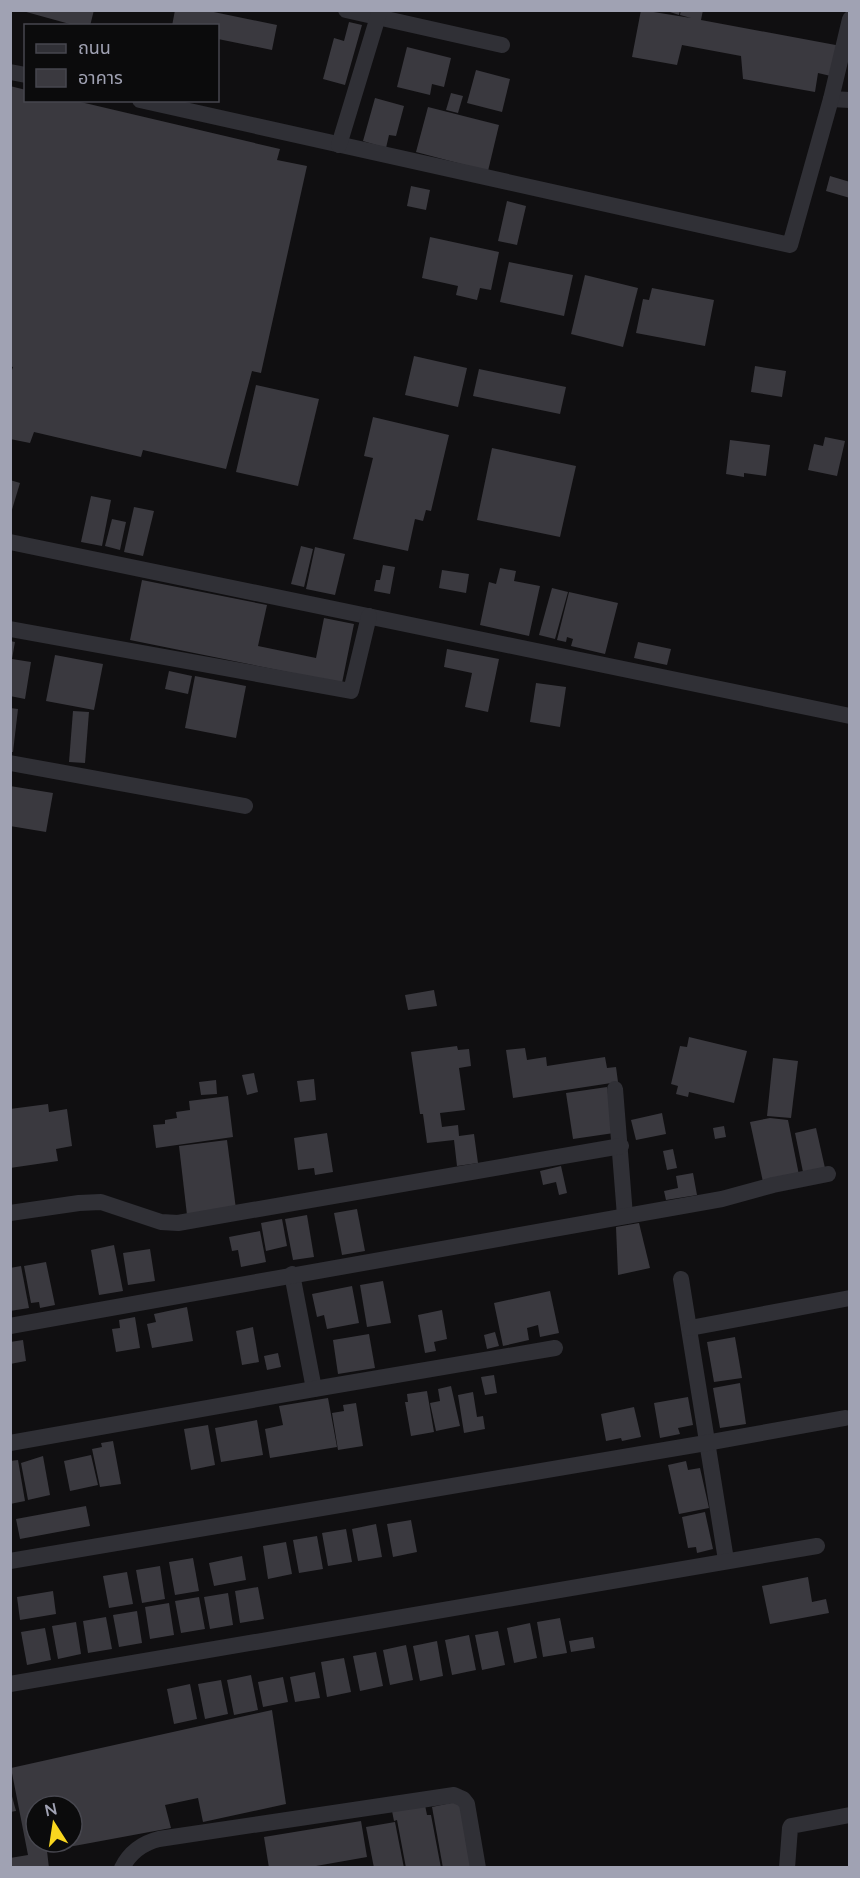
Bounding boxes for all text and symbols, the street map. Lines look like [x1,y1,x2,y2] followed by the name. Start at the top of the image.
[24,24,219,102] legend
[78,36,111,58] text: ถนน
[78,66,123,88] text: อาคาร
[24,1794,84,1854] north arrow
[43,1798,59,1819] text: N

